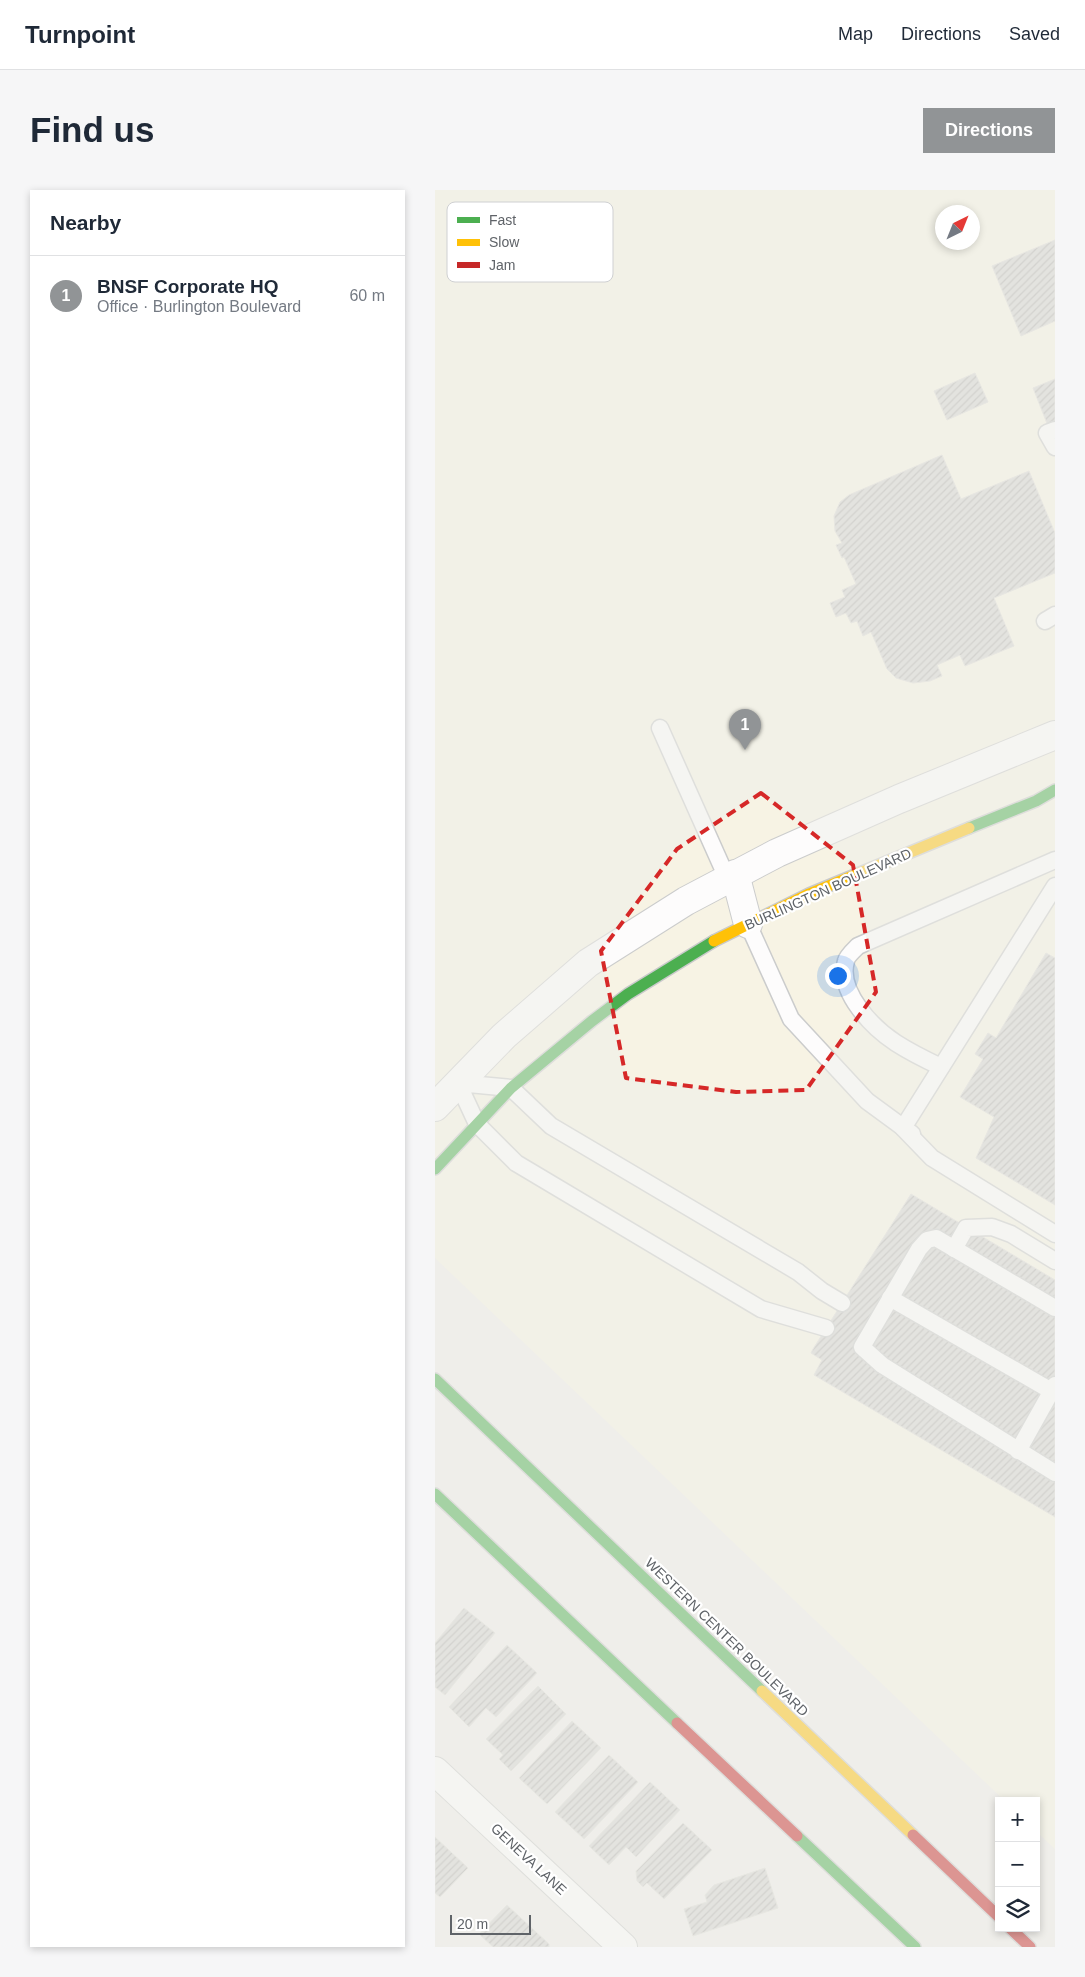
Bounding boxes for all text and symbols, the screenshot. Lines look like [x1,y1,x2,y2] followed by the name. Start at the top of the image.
[25,21,135,48] text: Turnpoint
[838,24,873,44] text: Map
[901,24,981,44] text: Directions
[1009,24,1060,44] text: Saved
[923,108,1055,153] button: Directions
[30,110,154,149] text: Find us
[447,202,613,282] legend
[935,205,980,250] north arrow
[50,211,121,234] text: Nearby
[489,212,516,228] text: Fast
[489,234,520,250] text: Slow
[489,257,515,273] text: Jam
[97,276,279,297] text: BNSF Corporate HQ
[62,287,70,304] text: 1
[349,287,385,304] text: 60 m
[97,298,301,315] text: Office · Burlington Boulevard
[729,709,761,750] pin: 1
[742,845,914,933] street label: BURLINGTON BOULEVARD
[825,963,851,989] your location
[642,1555,812,1719] street label: WESTERN CENTER BOULEVARD
[995,1797,1040,1932] map controls
[995,1797,1040,1842] button: +
[488,1820,570,1898] street label: GENEVA LANE
[995,1842,1040,1887] button: −
[995,1887,1040,1932] button: layers
[450,1912,531,1935] scale bar
[457,1916,488,1932] text: 20 m

